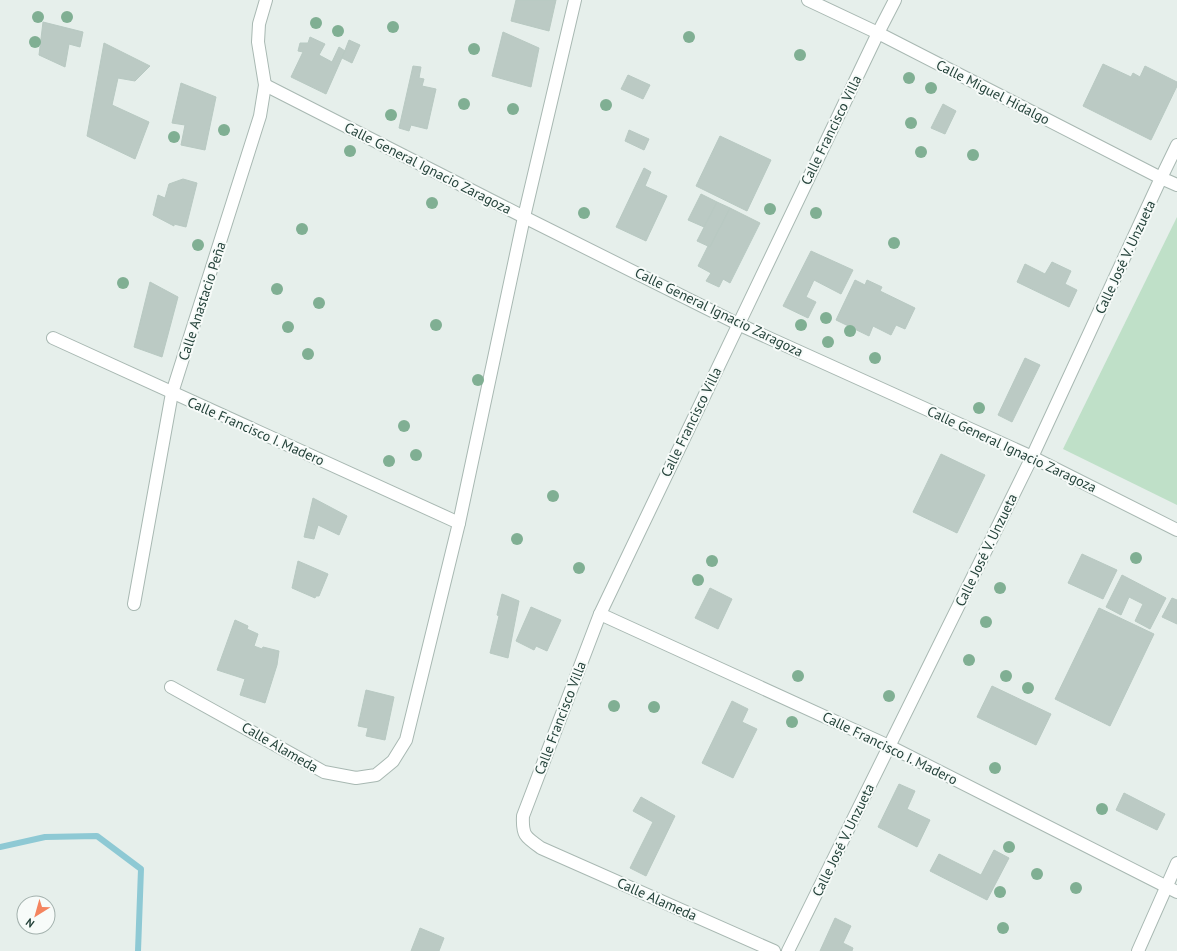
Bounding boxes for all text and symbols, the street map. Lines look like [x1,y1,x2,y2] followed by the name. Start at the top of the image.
[933,56,1053,128] street label: Calle Miguel Hidalgo
[797,72,865,188] street label: Calle Francisco Villa
[342,118,514,218] street label: Calle General Ignacio Zaragoza
[1091,197,1159,317] street label: Calle José V. Unzueta
[174,239,230,363] street label: Calle Anastacio Peña
[632,263,806,361] street label: Calle General Ignacio Zaragoza
[657,364,725,480] street label: Calle Francisco Villa
[185,393,327,469] street label: Calle Francisco I. Madero
[924,402,1100,496] street label: Calle General Ignacio Zaragoza
[951,491,1021,609] street label: Calle José V. Unzueta
[530,659,590,777] street label: Calle Francisco Villa
[819,707,961,789] street label: Calle Francisco I. Madero
[238,718,322,776] street label: Calle Alameda
[808,781,878,899] street label: Calle José V. Unzueta
[614,873,700,925] street label: Calle Alameda
[16,895,56,935] north arrow
[23,915,37,931] text: N

